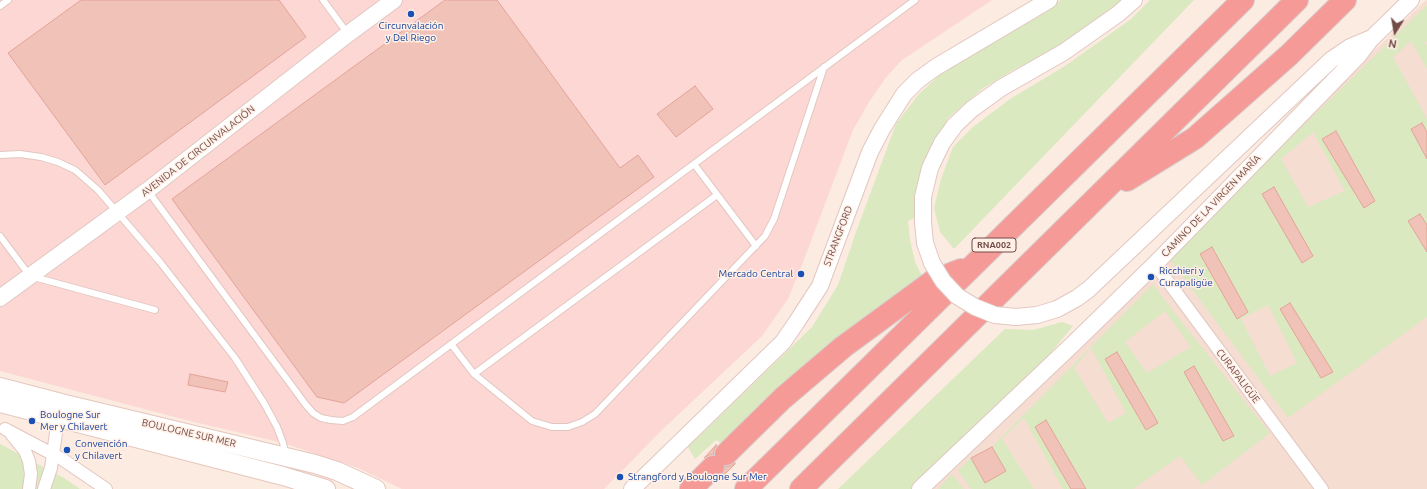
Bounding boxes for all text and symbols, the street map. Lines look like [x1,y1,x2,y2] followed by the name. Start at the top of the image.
[406,9,416,19] marker: Circunvalación y Del Riego
[1375,12,1415,52] north arrow
[379,20,443,44] place label: Circunvalación y Del Riego
[1388,37,1398,50] text: N
[139,103,257,199] street label: AVENIDA DE CIRCUNVALACIÓN
[1159,152,1263,260] street label: CAMINO DE LA VIRGEN MARÍA
[821,204,855,268] street label: STRANGFORD
[972,238,1016,252] road number: RNA002
[1159,265,1213,288] place label: Ricchieri y Curapaligüe
[718,268,793,280] place label: Mercado Central
[796,269,806,279] marker: Mercado Central
[1146,272,1156,282] marker: Ricchieri y Curapaligüe
[1214,347,1262,405] street label: CURAPALIGÜE
[40,409,108,432] place label: Boulogne Sur Mer y Chilavert
[27,416,37,426] marker: Boulogne Sur Mer y Chilavert
[141,416,237,450] street label: BOULOGNE SUR MER
[75,438,127,462] place label: Convención y Chilavert
[62,445,72,455] marker: Convención y Chilavert
[628,471,767,483] place label: Strangford y Boulogne Sur Mer
[615,472,625,482] marker: Strangford y Boulogne Sur Mer

